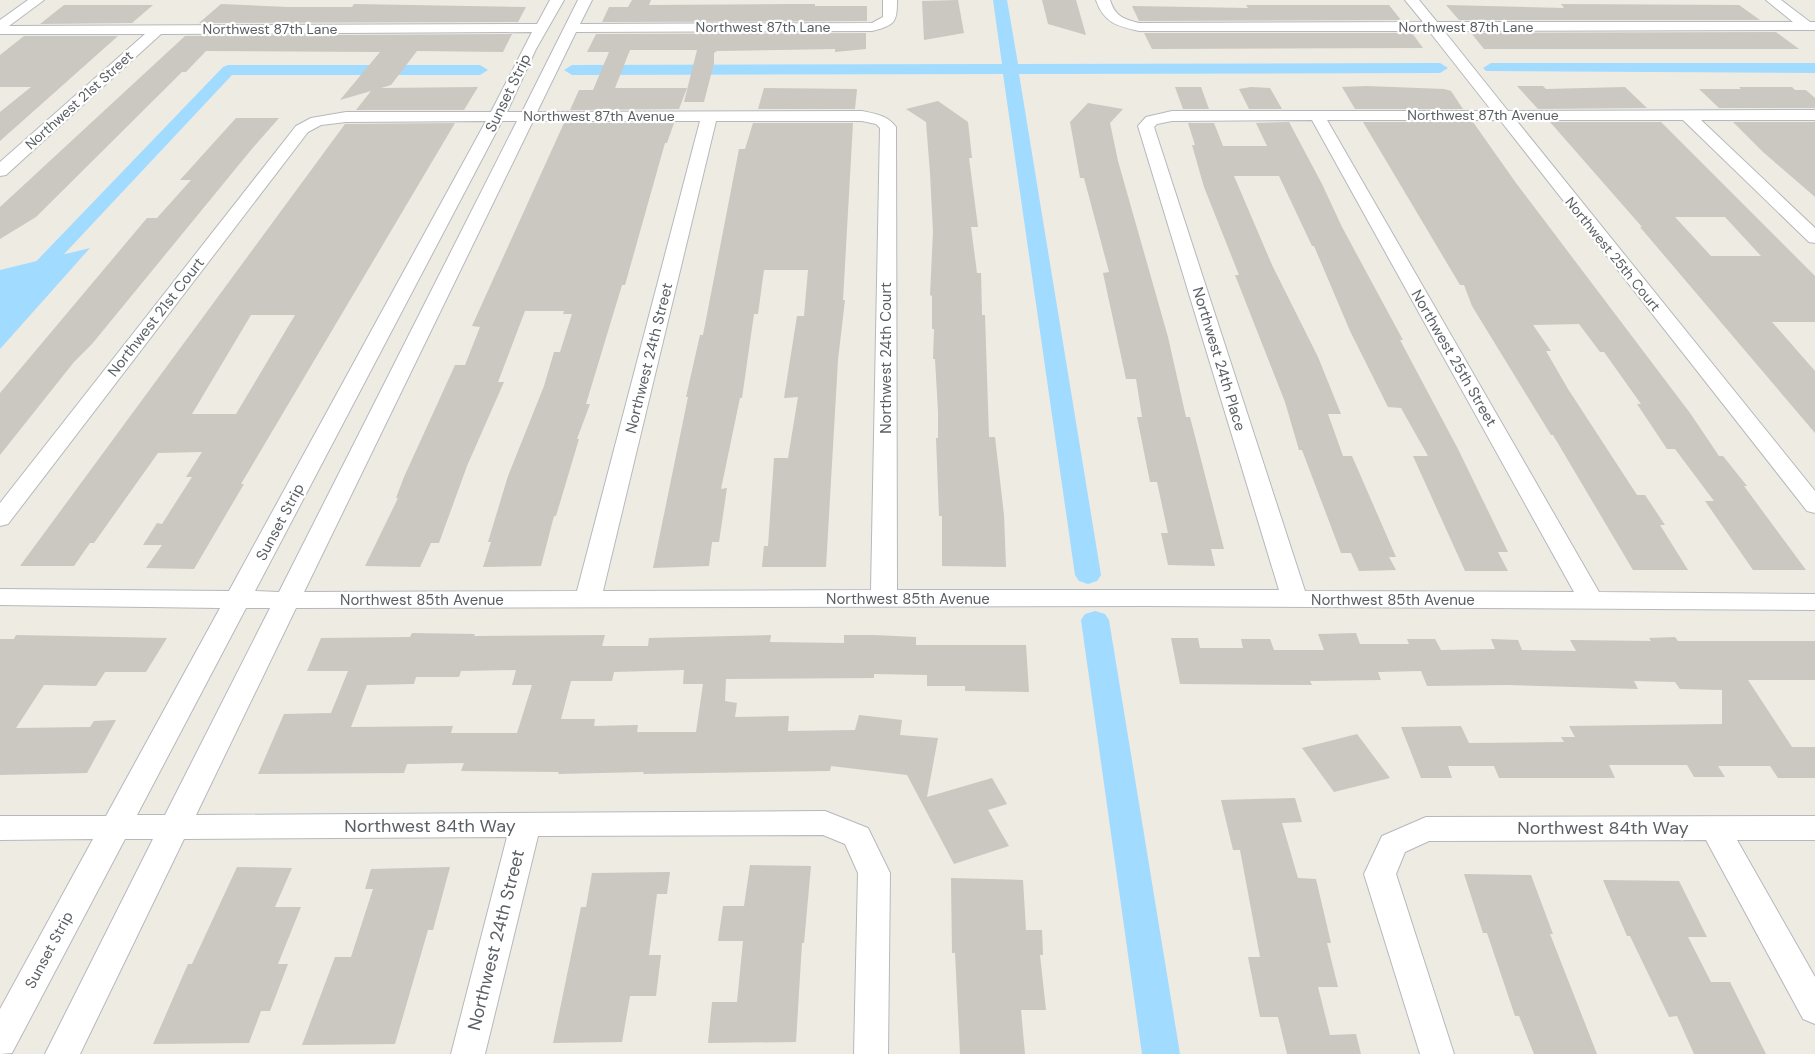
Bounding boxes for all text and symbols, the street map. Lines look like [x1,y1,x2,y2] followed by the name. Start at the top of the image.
[696,18,830,36] street label: Northwest 87th Lane
[1399,18,1533,36] street label: Northwest 87th Lane
[203,20,337,38] street label: Northwest 87th Lane
[21,47,137,153] street label: Northwest 21st Street
[480,51,536,135] street label: Sunset Strip
[1407,106,1559,124] street label: Northwest 87th Avenue
[523,107,675,125] street label: Northwest 87th Avenue
[1561,193,1665,315] street label: Northwest 25th Court
[103,253,209,381] street label: Northwest 21st Court
[621,280,677,435] street label: Northwest 24th Street
[876,282,896,434] street label: Northwest 24th Court
[1188,285,1250,433] street label: Northwest 24th Place
[1407,286,1501,430] street label: Northwest 25th Street
[251,480,309,564] street label: Sunset Strip
[826,589,990,609] street label: Northwest 85th Avenue
[340,590,504,610] street label: Northwest 85th Avenue
[1311,590,1475,610] street label: Northwest 85th Avenue
[344,814,516,838] street label: Northwest 84th Way
[1517,816,1689,840] street label: Northwest 84th Way
[462,847,530,1033] street label: Northwest 24th Street
[20,908,78,992] street label: Sunset Strip

